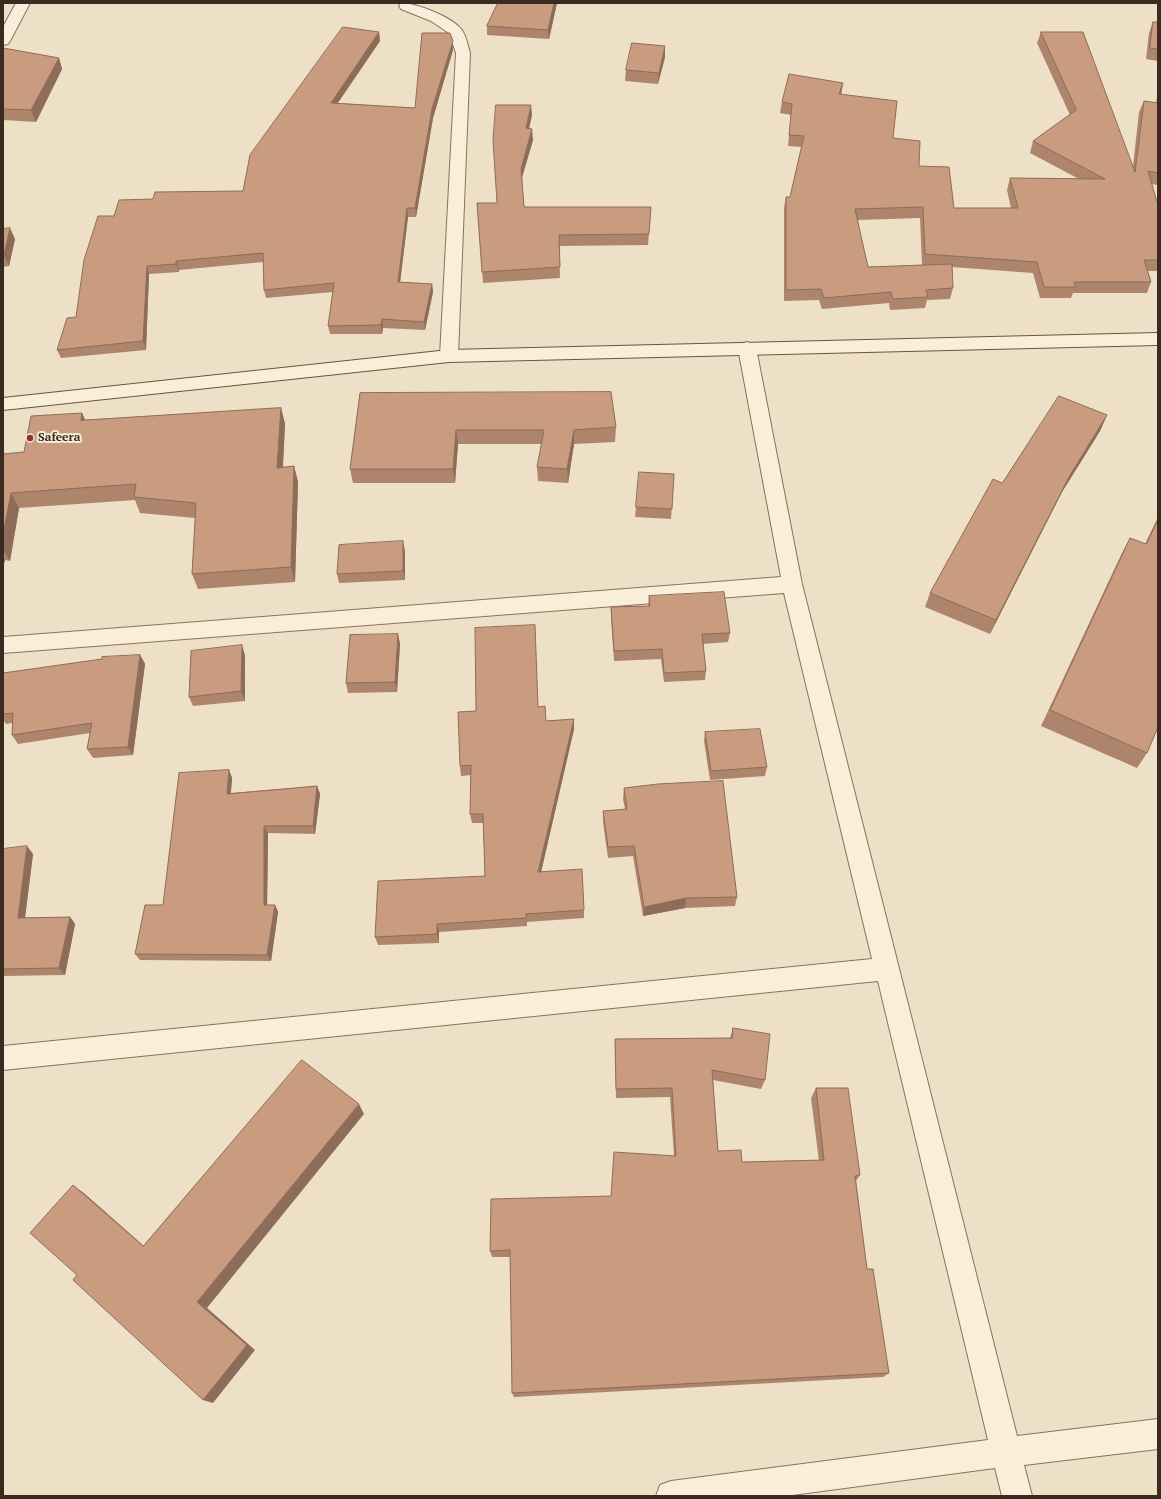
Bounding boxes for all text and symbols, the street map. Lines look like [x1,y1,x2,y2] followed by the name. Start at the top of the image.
[38,431,80,445] place label: Safeera
[25,433,35,443] marker: Safeera

